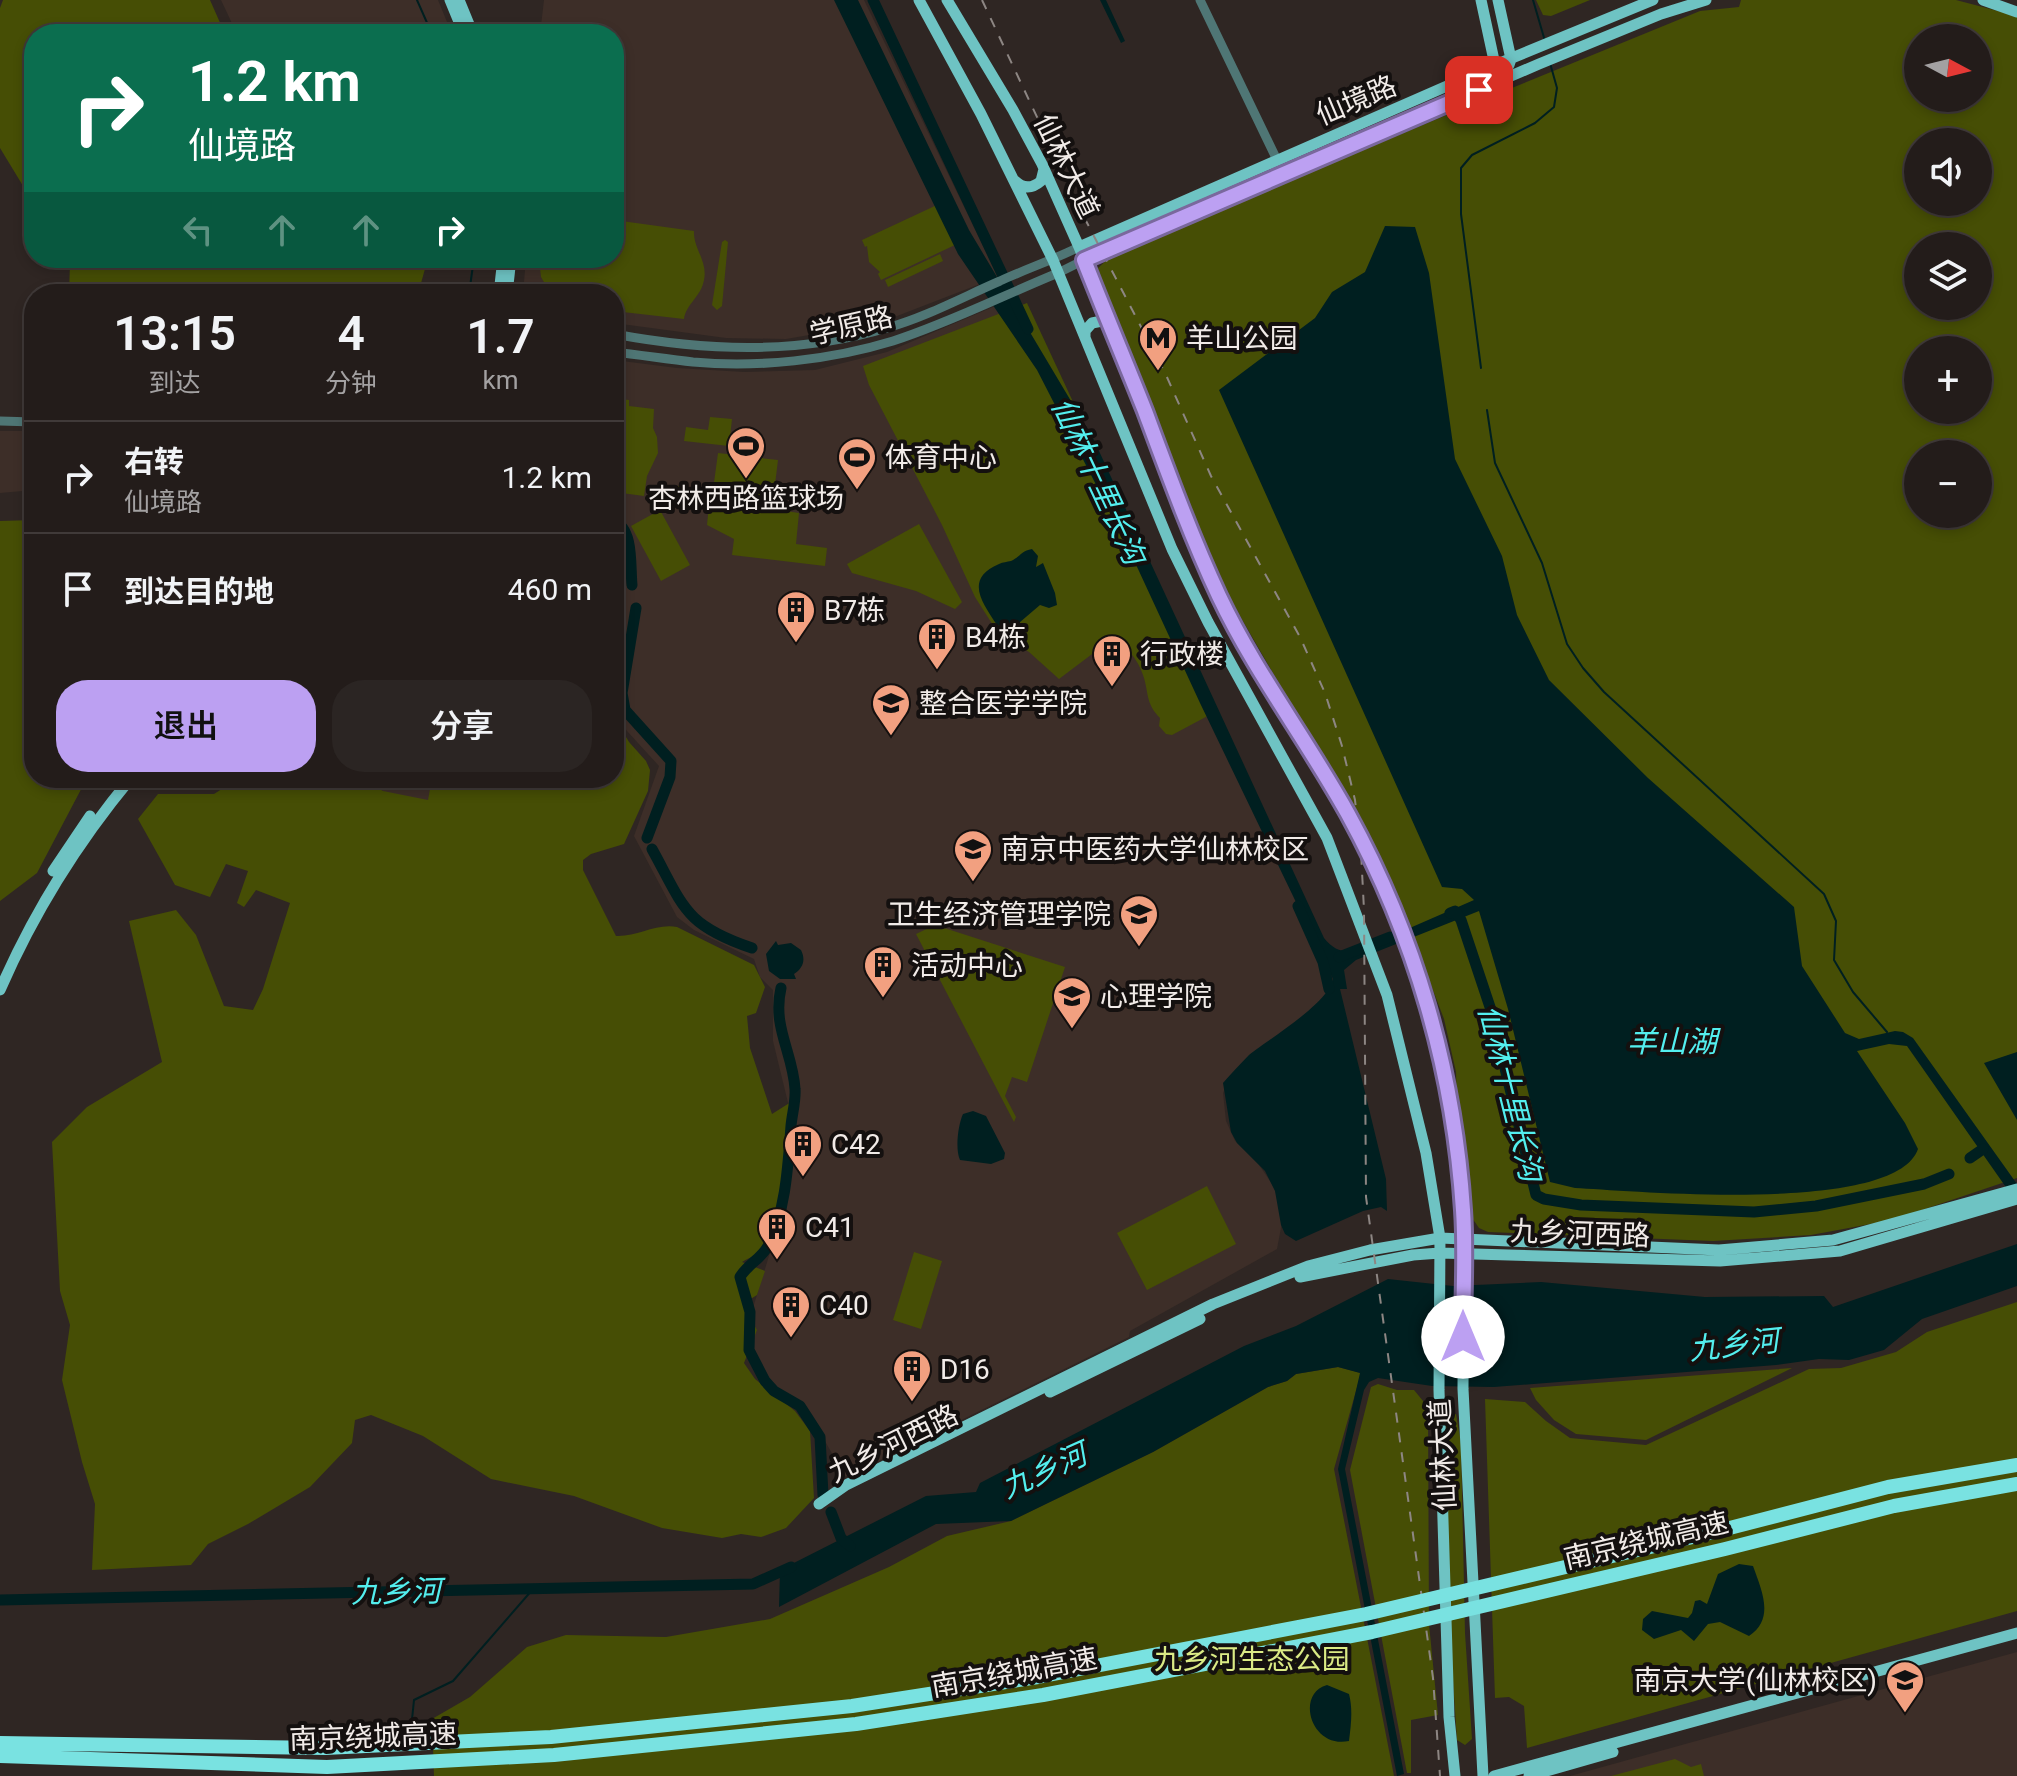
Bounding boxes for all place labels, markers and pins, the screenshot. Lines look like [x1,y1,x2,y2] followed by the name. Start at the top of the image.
[1445,56,1513,124] pin
[1137,317,1179,372] metro station icon: 羊山公园
[1186,322,1298,355] place label: 羊山公园
[725,425,767,480] sports icon: 杏林西路篮球场
[836,436,878,491] sports icon: 体育中心
[885,441,997,474] place label: 体育中心
[648,482,844,515] place label: 杏林西路篮球场
[775,589,817,644] building icon: B7栋
[824,594,885,627] place label: B7栋
[916,616,958,671] building icon: B4栋
[965,621,1026,654] place label: B4栋
[1091,633,1133,688] building icon: 行政楼
[1140,638,1224,671] place label: 行政楼
[870,682,912,737] school or university icon: 整合医学学院
[919,687,1087,720] place label: 整合医学学院
[952,828,994,883] school or university icon: 南京中医药大学仙林校区
[1001,833,1309,866] place label: 南京中医药大学仙林校区
[1118,893,1160,948] school or university icon: 卫生经济管理学院
[887,898,1111,931] place label: 卫生经济管理学院
[862,944,904,999] building icon: 活动中心
[911,949,1023,982] place label: 活动中心
[1051,975,1093,1030] school or university icon: 心理学院
[1100,980,1212,1013] place label: 心理学院
[782,1123,824,1178] building icon: C42
[831,1128,881,1161] place label: C42
[756,1206,798,1261] building icon: C41
[805,1211,855,1244] place label: C41
[770,1284,812,1339] building icon: C40
[819,1289,869,1322] place label: C40
[891,1348,933,1403] building icon: D16
[940,1353,990,1386] place label: D16
[1884,1659,1926,1714] school or university icon: 南京大学(仙林校区)
[1634,1664,1877,1697] place label: 南京大学(仙林校区)

